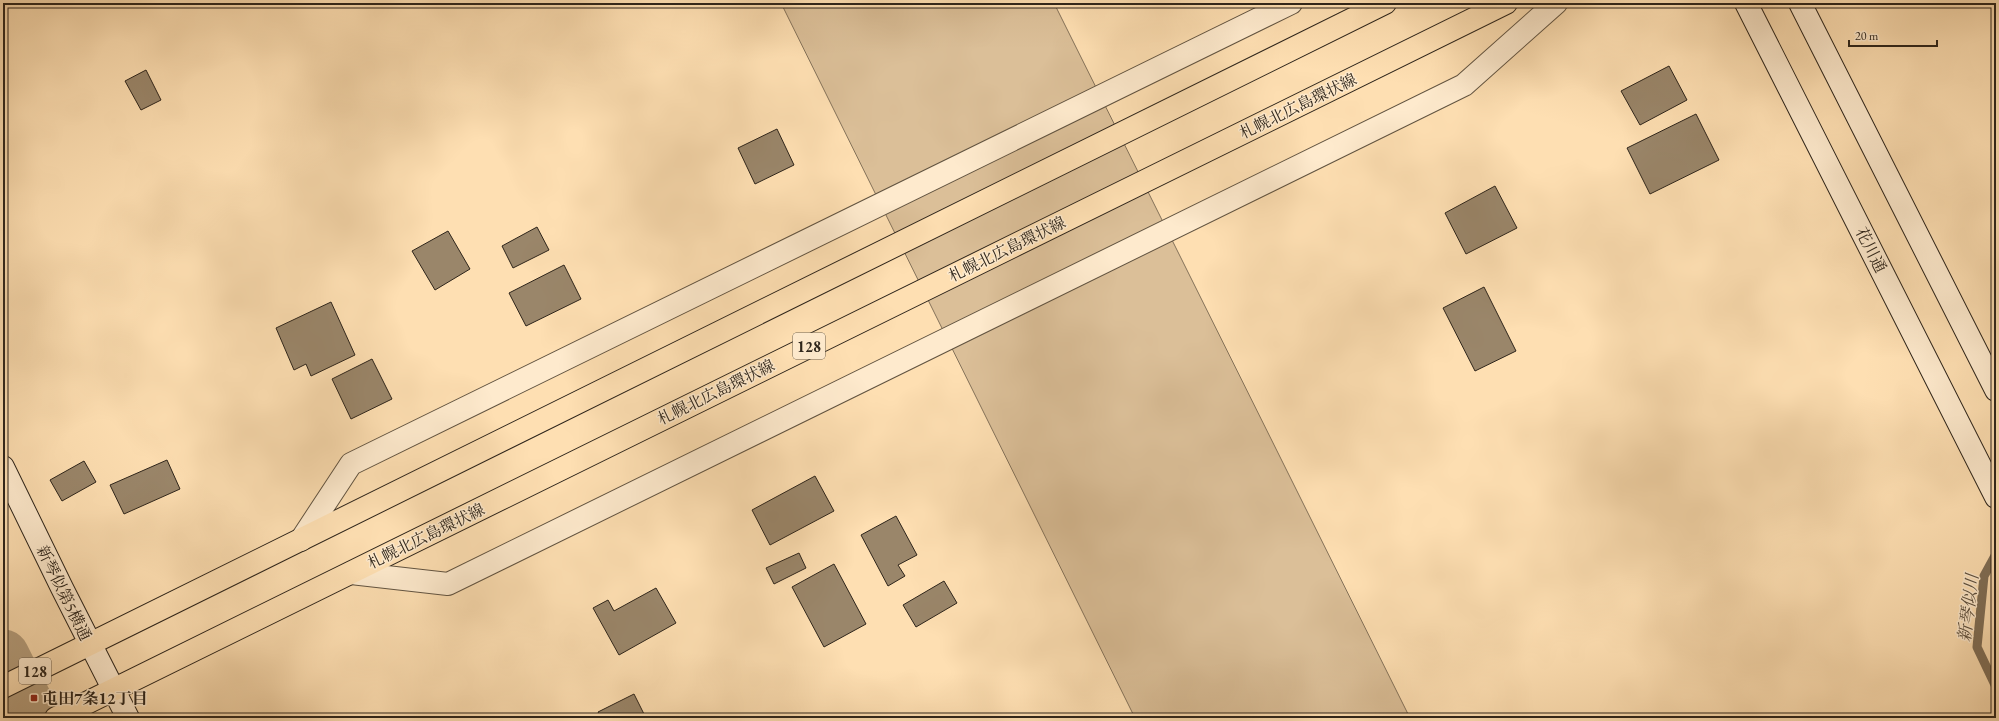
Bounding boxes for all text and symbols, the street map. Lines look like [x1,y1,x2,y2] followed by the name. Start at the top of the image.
[1849,22,1937,48] scale bar
[1855,28,1879,44] text: 20 m
[1236,69,1360,143] street label: 札幌北広島環状線
[945,212,1069,286] street label: 札幌北広島環状線
[1851,224,1891,276] street label: 花川通
[793,333,825,359] road number: 128
[654,355,778,429] street label: 札幌北広島環状線
[364,499,488,573] street label: 札幌北広島環状線
[32,542,96,644] street label: 新琴似第5横通
[1953,571,1983,643] water label: 新琴似川
[19,658,51,684] road number: 128
[42,688,147,709] place label: 屯田7条12丁目
[29,693,39,703] marker: 屯田7条12丁目

